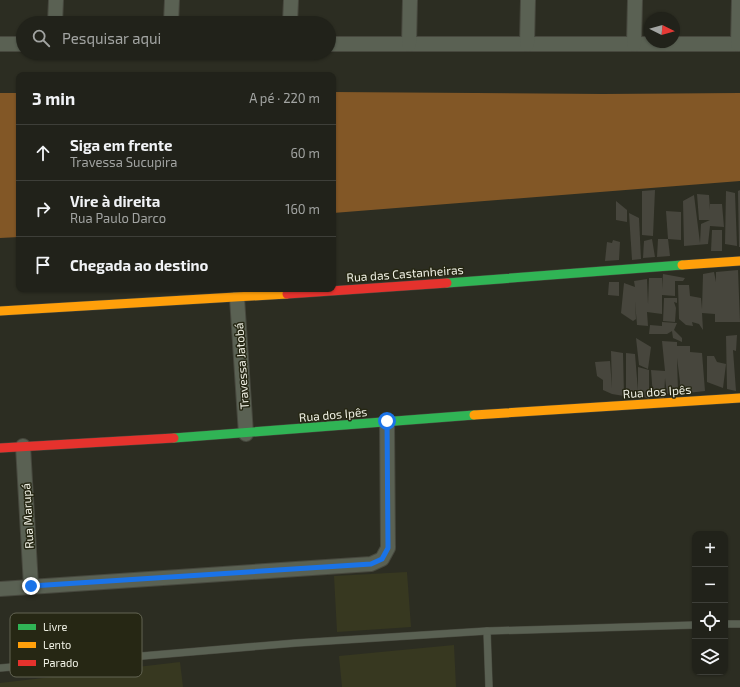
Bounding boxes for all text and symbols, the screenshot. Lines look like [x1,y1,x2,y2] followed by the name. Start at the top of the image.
[644,12,680,48] north arrow
[16,16,336,60] search box
[30,27,52,49] icon: search
[62,29,161,47] text: Pesquisar aqui
[32,88,75,108] text: 3 min
[249,90,320,106] text: A pé · 220 m
[70,136,172,154] text: Siga em frente
[32,142,54,164] icon: ahead
[290,145,320,161] text: 60 m
[70,154,177,170] text: Travessa Sucupira
[70,192,160,210] text: Vire à direita
[32,198,54,220] icon: right
[285,201,320,217] text: 160 m
[70,210,166,226] text: Rua Paulo Darco
[32,254,54,276] icon: arrive
[70,256,208,274] text: Chegada ao destino
[346,262,464,284] street label: Rua das Castanheiras
[231,322,251,410] street label: Travessa Jatobá
[622,382,692,400] street label: Rua dos Ipês
[298,404,368,424] street label: Rua dos Ipês
[378,412,396,430] route start
[18,483,36,549] street label: Rua Marupá
[692,531,728,675] map controls
[692,531,728,567] button: +
[692,567,728,603] button: −
[22,577,40,595] route end
[692,603,728,639] button: locate
[10,613,142,677] legend
[43,620,67,633] text: Livre
[43,638,71,651] text: Lento
[692,639,728,675] button: layers
[43,656,79,669] text: Parado

